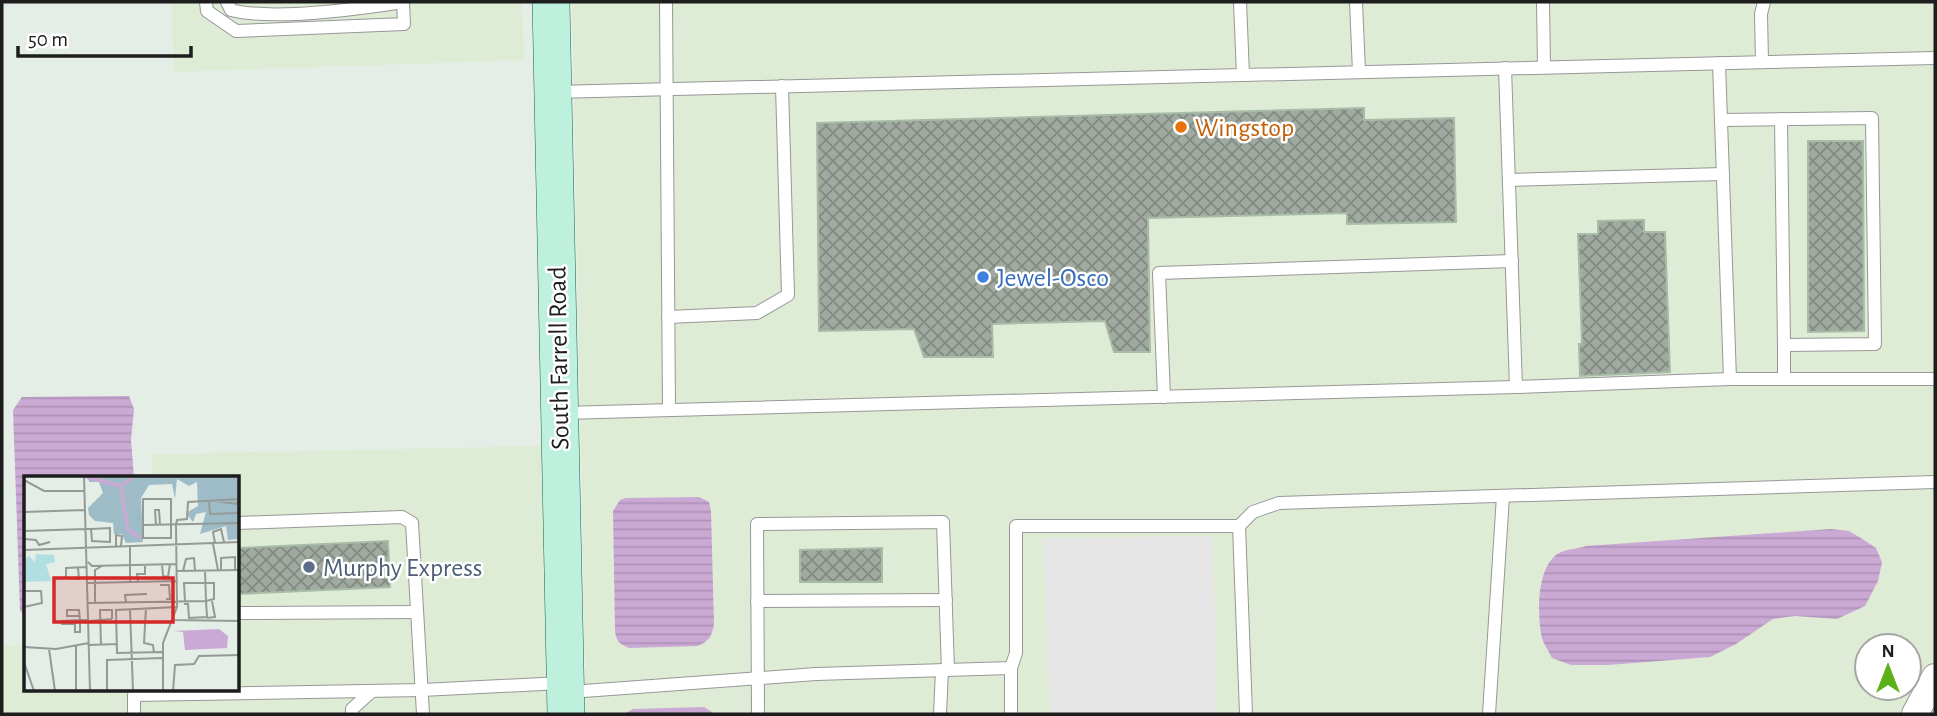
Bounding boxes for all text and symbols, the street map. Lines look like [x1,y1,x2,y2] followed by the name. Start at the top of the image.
[18,14,191,58] scale bar
[28,29,68,50] text: 50 m
[1195,115,1294,141] place label: Wingstop
[1173,119,1189,135] marker: Wingstop
[997,265,1109,291] place label: Jewel-Osco
[544,266,574,450] street label: South Farrell Road
[975,269,991,285] marker: Jewel-Osco
[24,476,240,692] inset map
[323,555,482,581] place label: Murphy Express
[301,559,317,575] marker: Murphy Express
[1853,632,1923,702] north arrow
[1881,642,1895,661] text: N

